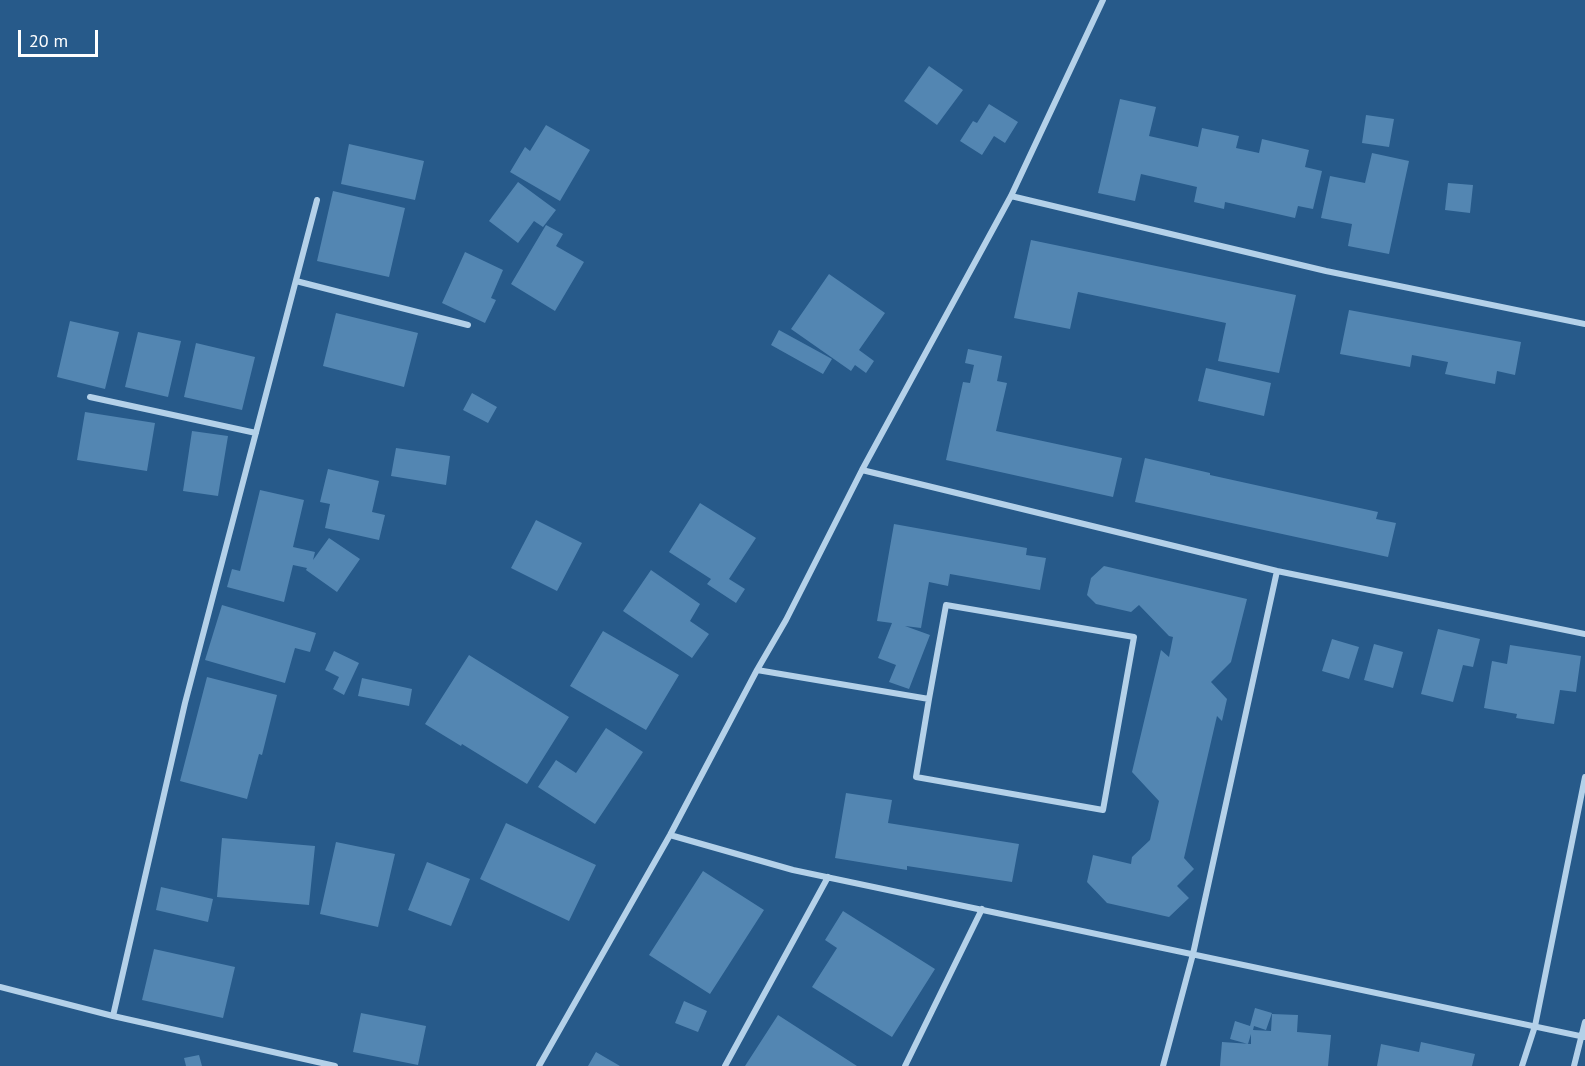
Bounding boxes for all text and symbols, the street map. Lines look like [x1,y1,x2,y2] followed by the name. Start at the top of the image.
[21,18,100,56] scale bar
[29,29,68,52] text: 20 m

